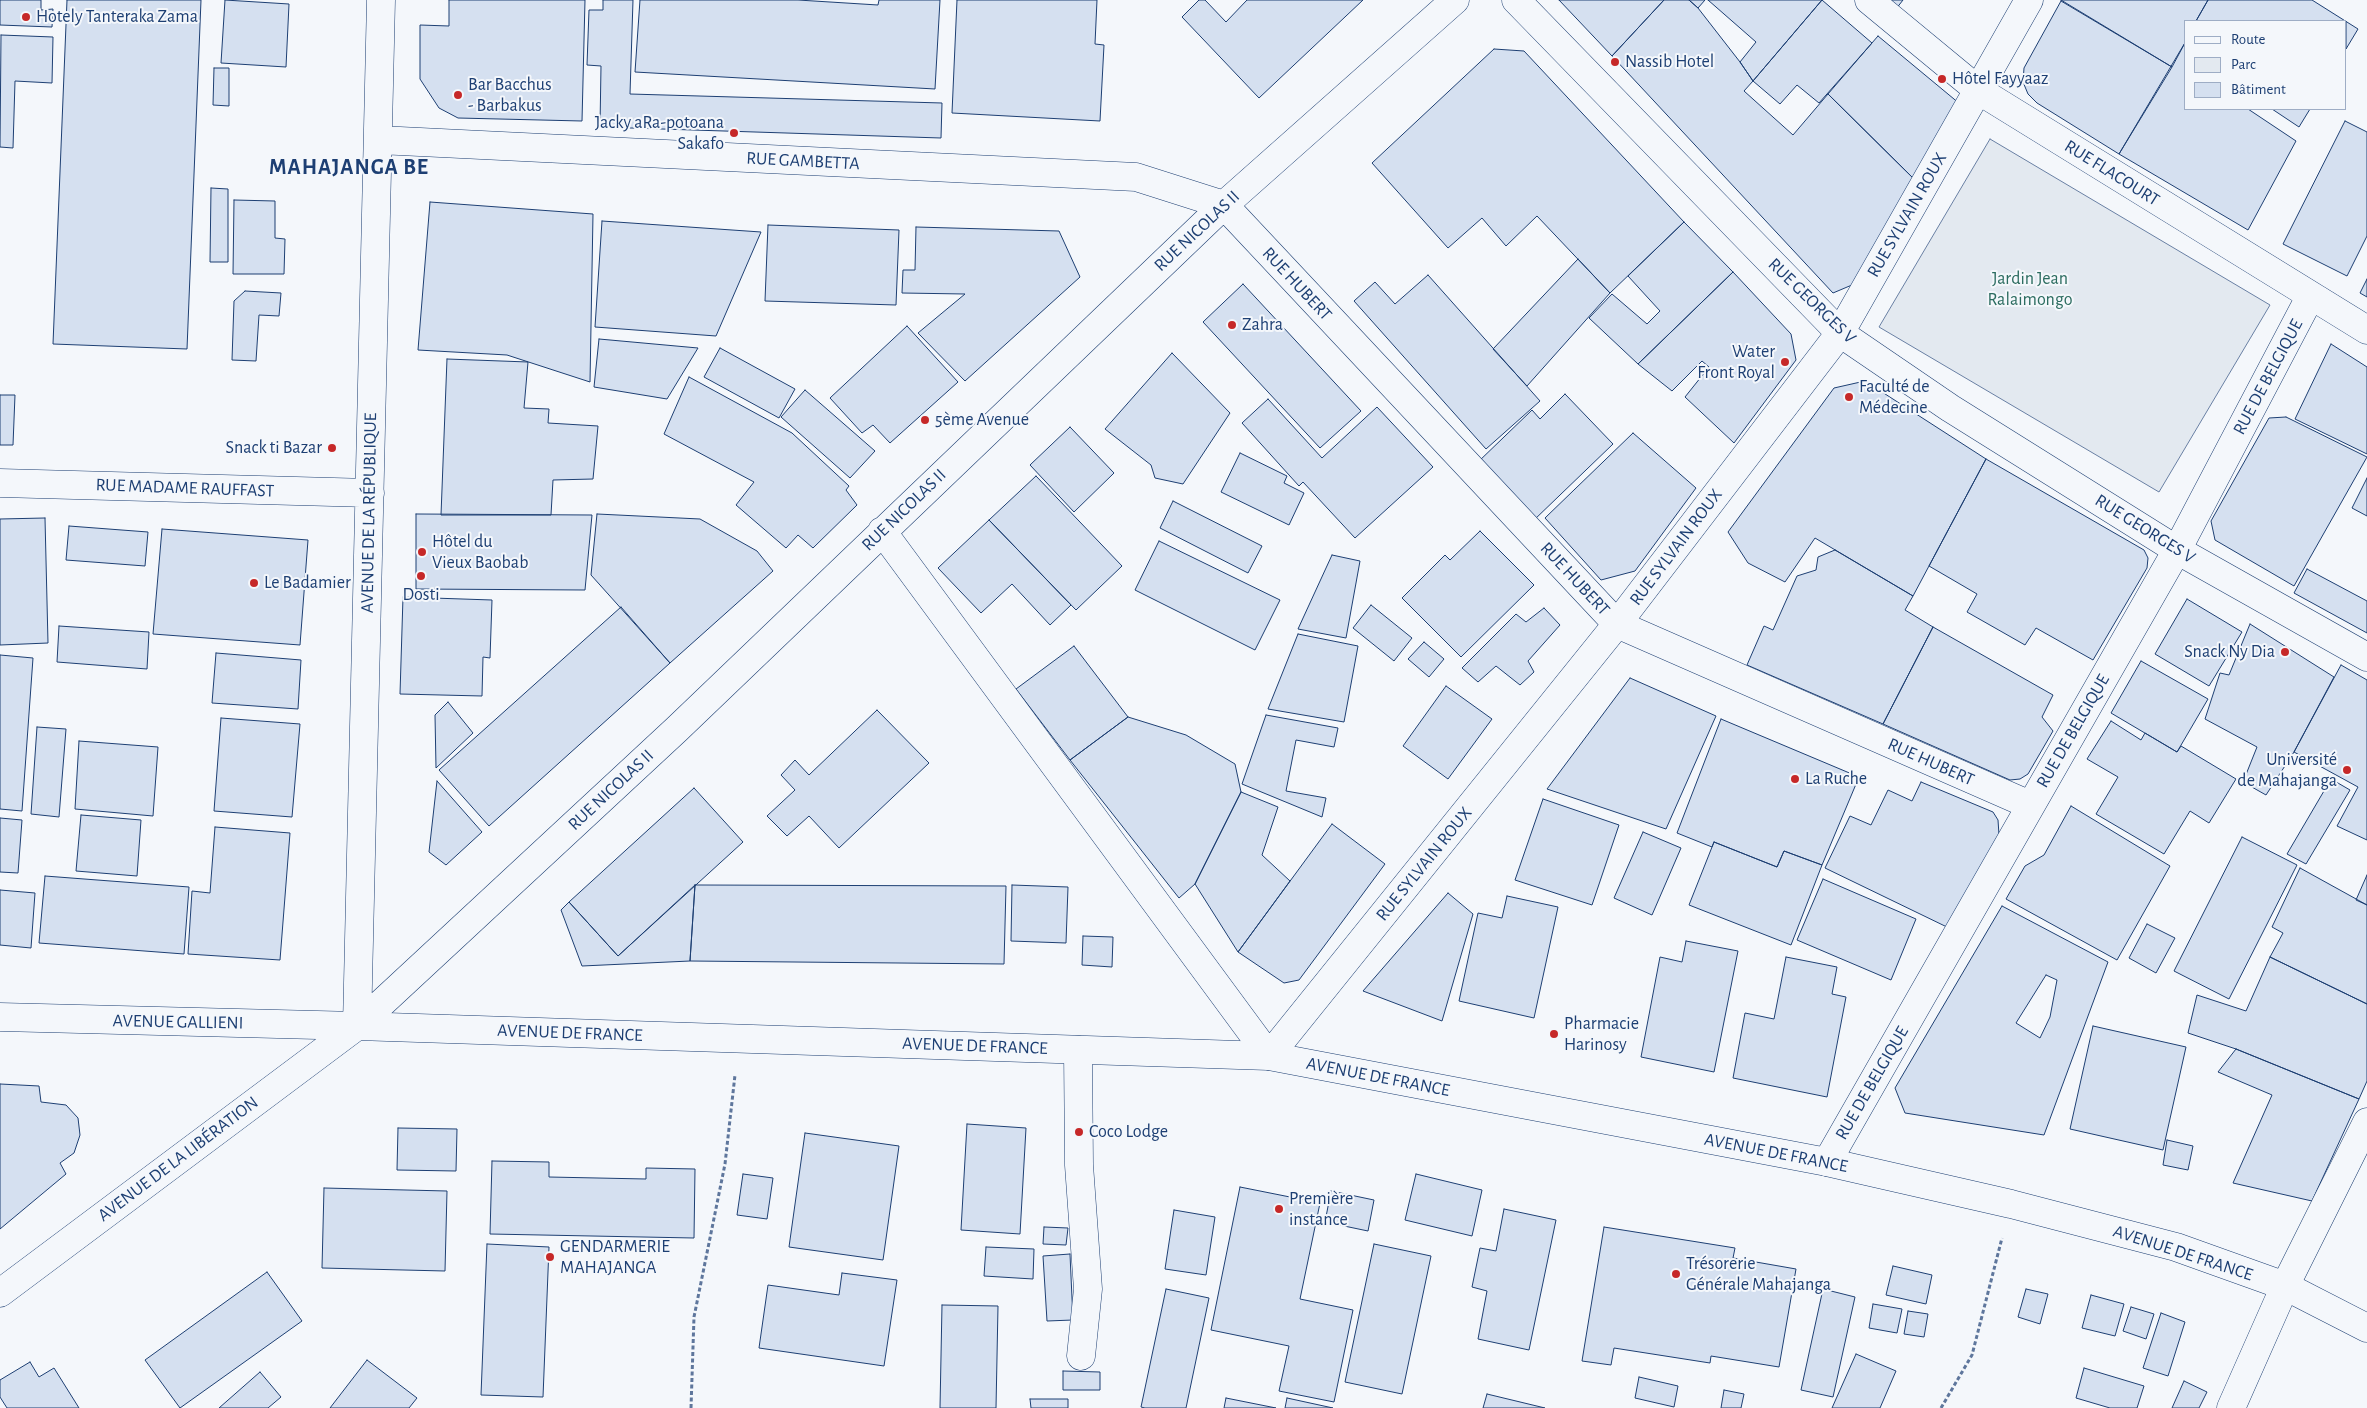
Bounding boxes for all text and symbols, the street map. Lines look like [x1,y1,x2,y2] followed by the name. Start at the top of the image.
[36,6,198,28] place label: Hotely Tanteraka Zama
[20,11,32,23] marker: Hotely Tanteraka Zama
[2184,20,2347,110] legend
[2231,32,2265,47] text: Route
[1625,51,1714,73] place label: Nassib Hotel
[1609,56,1621,68] marker: Nassib Hotel
[2231,57,2256,72] text: Parc
[1952,68,2048,90] place label: Hôtel Fayyaaz
[1936,73,1948,85] marker: Hôtel Fayyaaz
[468,74,552,116] place label: Bar Bacchus - Barbakus
[2231,82,2286,97] text: Bâtiment
[452,89,464,101] marker: Bar Bacchus - Barbakus
[595,112,724,154] place label: Jacky aRa-potoana Sakafo
[728,127,740,139] marker: Jacky aRa-potoana Sakafo
[2060,135,2164,211] street label: RUE FLACOURT
[746,147,860,175] street label: RUE GAMBETTA
[1863,149,1951,281] street label: RUE SYLVAIN ROUX
[267,154,431,180] district label: MAHAJANGA BE
[1150,186,1244,276] street label: RUE NICOLAS II
[1258,243,1336,325] street label: RUE HUBERT
[1763,254,1861,348] street label: RUE GEORGES V
[1987,268,2073,310] park label: Jardin Jean Ralaimongo
[1242,314,1283,336] place label: Zahra
[2228,316,2308,438] street label: RUE DE BELGIQUE
[1226,319,1238,331] marker: Zahra
[1697,341,1775,384] place label: Water Front Royal
[1779,356,1791,368] marker: Water Front Royal
[1859,376,1930,418] place label: Faculté de Médecine
[1843,391,1855,403] marker: Faculté de Médecine
[935,409,1029,431] place label: 5ème Avenue
[356,413,382,613] street label: AVENUE DE LA RÉPUBLIQUE
[919,414,931,426] marker: 5ème Avenue
[226,437,322,459] place label: Snack ti Bazar
[326,442,338,454] marker: Snack ti Bazar
[857,464,951,556] street label: RUE NICOLAS II
[95,474,275,502] street label: RUE MADAME RAUFFAST
[1625,484,1727,610] street label: RUE SYLVAIN ROUX
[2091,490,2199,568] street label: RUE GEORGES V
[432,531,528,574] place label: Hôtel du Vieux Baobab
[1536,538,1614,620] street label: RUE HUBERT
[416,546,428,558] marker: Hôtel du Vieux Baobab
[415,570,427,582] marker: Dosti
[264,572,351,594] place label: Le Badamier
[248,577,260,589] marker: Le Badamier
[402,584,440,606] place label: Dosti
[2184,641,2275,663] place label: Snack Ny Dia
[2279,646,2291,658] marker: Snack Ny Dia
[2032,670,2114,792] street label: RUE DE BELGIQUE
[1884,733,1978,791] street label: RUE HUBERT
[564,745,658,835] street label: RUE NICOLAS II
[2237,749,2337,792] place label: Université de Mahajanga
[2341,764,2353,776] marker: Université de Mahajanga
[1805,768,1867,790] place label: La Ruche
[1789,773,1801,785] marker: La Ruche
[1371,803,1477,925] street label: RUE SYLVAIN ROUX
[112,1010,244,1034] street label: AVENUE GALLIENI
[1564,1013,1639,1056] place label: Pharmacie Harinosy
[497,1020,643,1046] street label: AVENUE DE FRANCE
[1831,1022,1913,1144] street label: RUE DE BELGIQUE
[1548,1028,1560,1040] marker: Pharmacie Harinosy
[902,1033,1048,1059] street label: AVENUE DE FRANCE
[1305,1053,1451,1101] street label: AVENUE DE FRANCE
[94,1092,262,1226] street label: AVENUE DE LA LIBÉRATION
[1089,1121,1168,1143] place label: Coco Lodge
[1073,1126,1085,1138] marker: Coco Lodge
[1703,1129,1849,1177] street label: AVENUE DE FRANCE
[1289,1188,1353,1230] place label: Première instance
[1273,1203,1285,1215] marker: Première instance
[2110,1220,2256,1286] street label: AVENUE DE FRANCE
[560,1236,670,1278] place label: GENDARMERIE MAHAJANGA
[544,1251,556,1263] marker: GENDARMERIE MAHAJANGA
[1686,1253,1831,1296] place label: Trésorerie Générale Mahajanga
[1670,1268,1682,1280] marker: Trésorerie Générale Mahajanga

